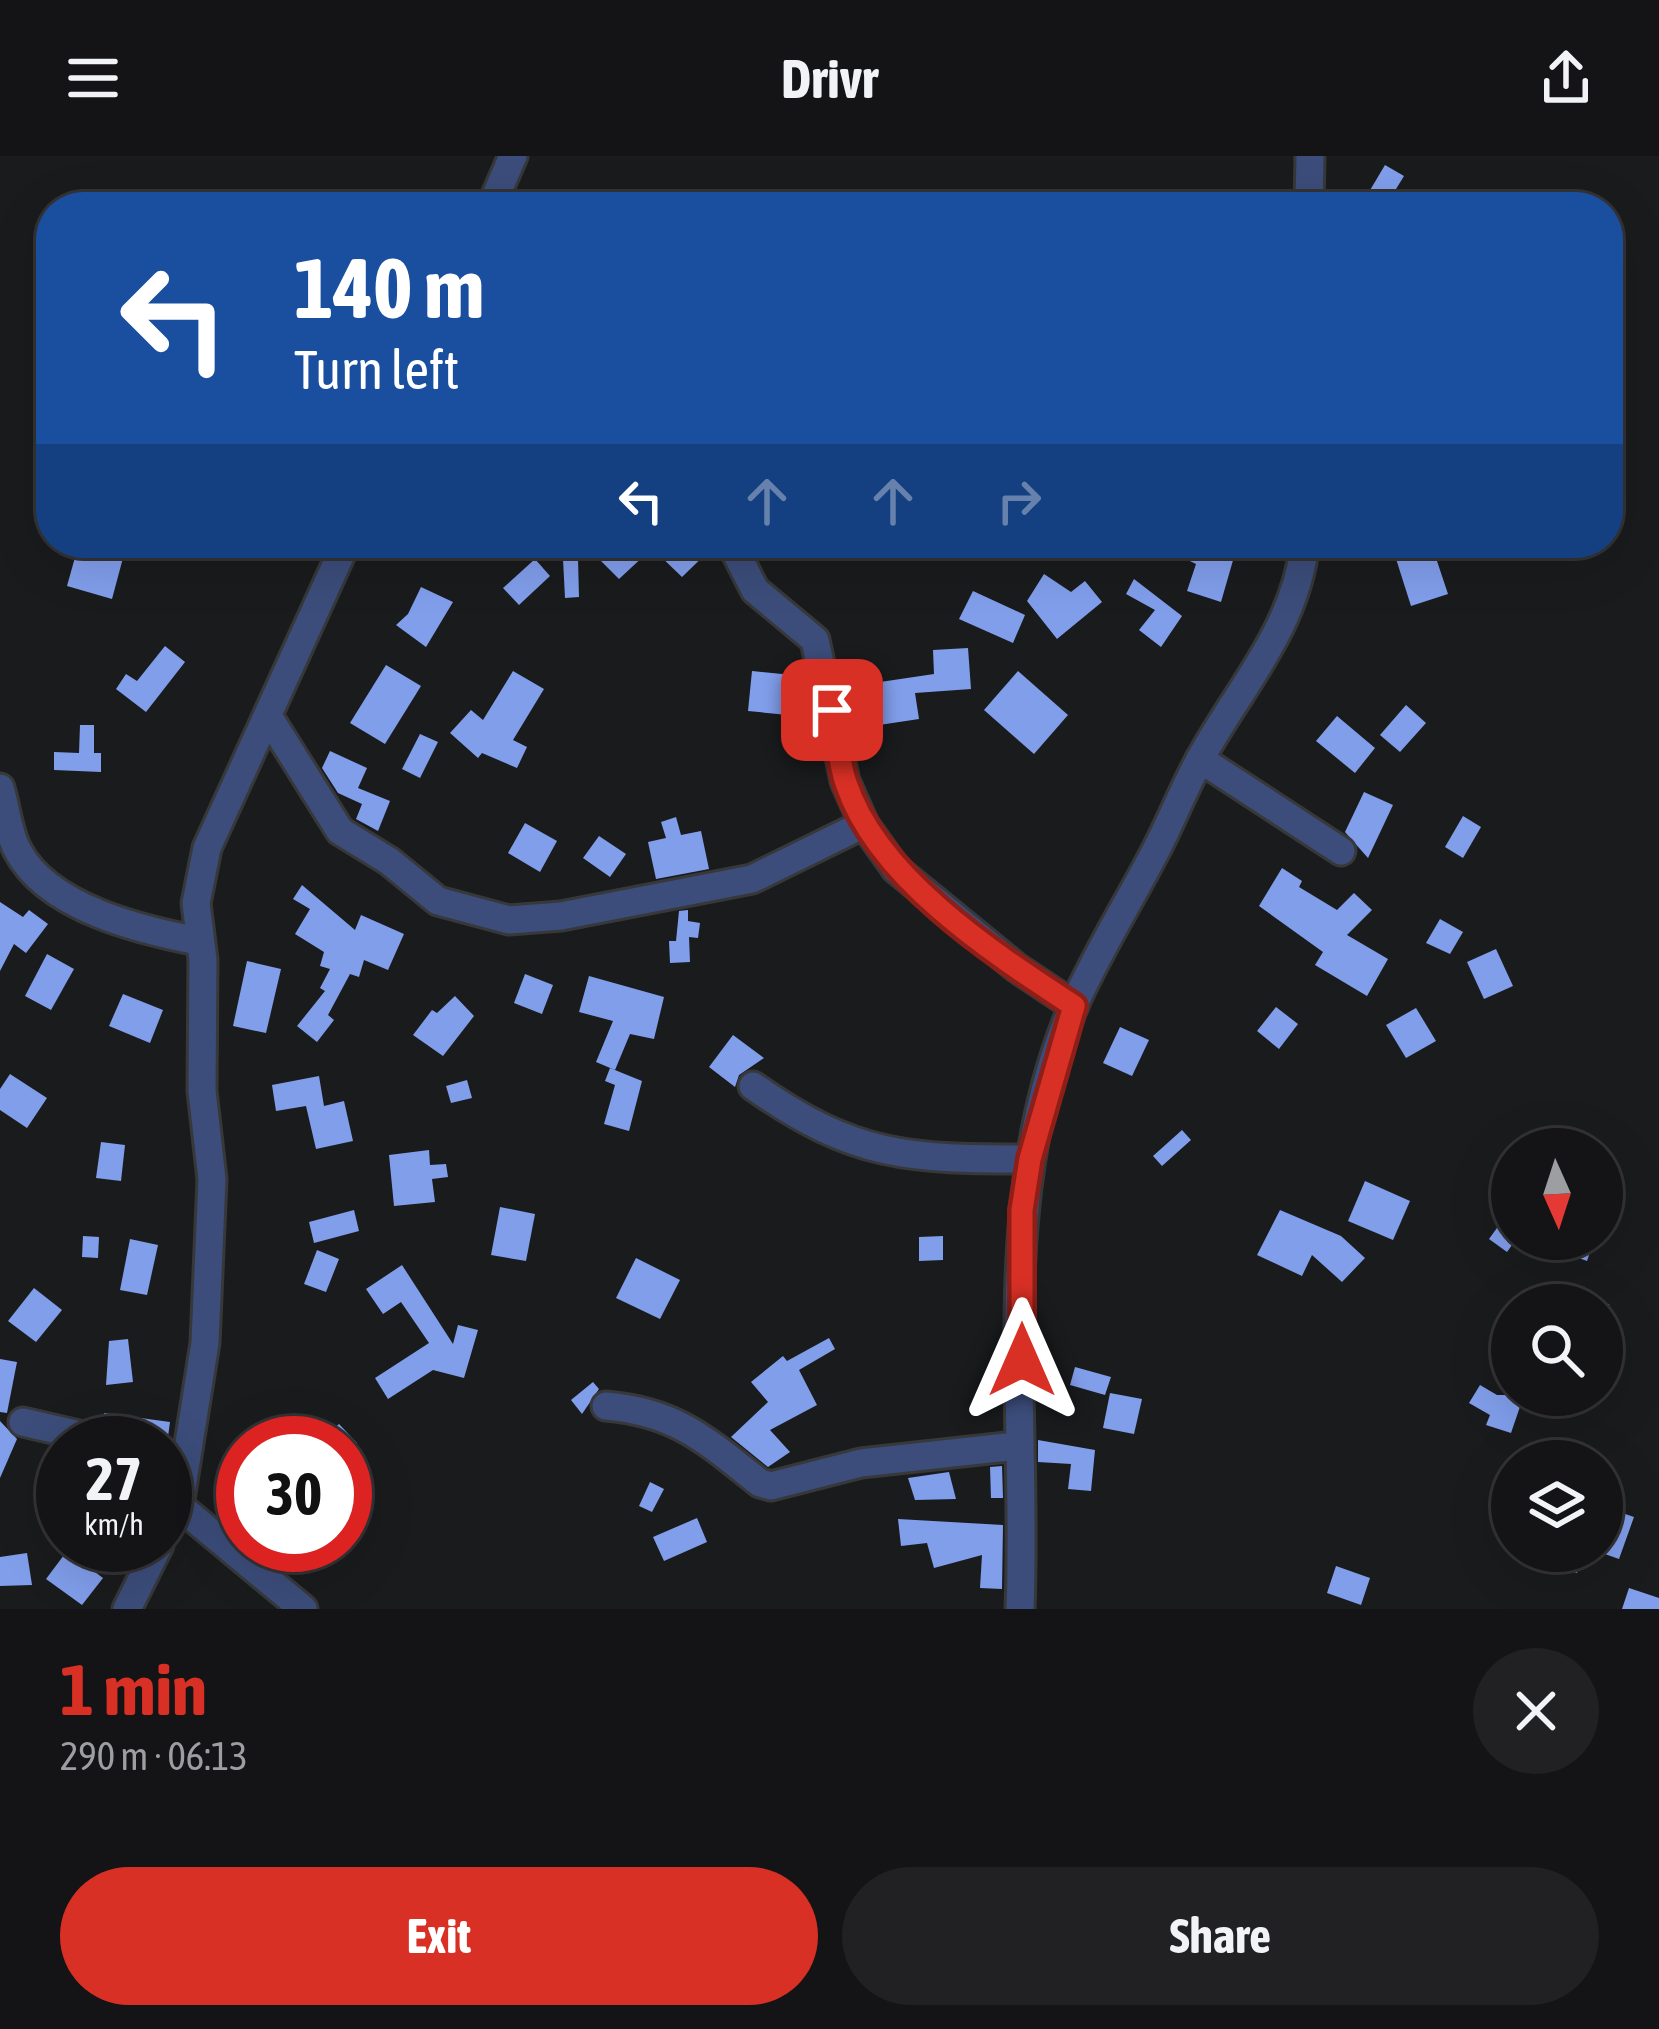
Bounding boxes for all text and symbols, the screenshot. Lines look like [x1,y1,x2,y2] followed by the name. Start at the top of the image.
[60,45,126,111] icon: menu
[1533,45,1599,111] icon: share
[781,48,878,109] text: Drivr
[96,240,252,396] icon: left
[294,240,484,336] text: 140 m
[294,339,459,400] text: Turn left
[608,468,674,534] icon: left
[734,468,800,534] icon: ahead
[860,468,926,534] icon: ahead
[986,468,1052,534] icon: right
[781,659,883,761] pin
[799,677,865,743] icon: arrive
[1491,1128,1623,1260] north arrow
[1491,1128,1623,1572] map controls
[1491,1284,1623,1416] button: search
[959,1297,1085,1423] position arrow
[216,1416,372,1572] speed limit sign: 30
[1491,1440,1623,1572] button: layers
[86,1444,142,1513] text: 27
[84,1507,144,1541] text: km/h
[60,1648,207,1730] text: 1 min
[1473,1648,1599,1774] button: close
[60,1734,248,1778] text: 290 m · 06:13
[60,1867,818,2005] button: Exit
[842,1867,1599,2005] button: Share

